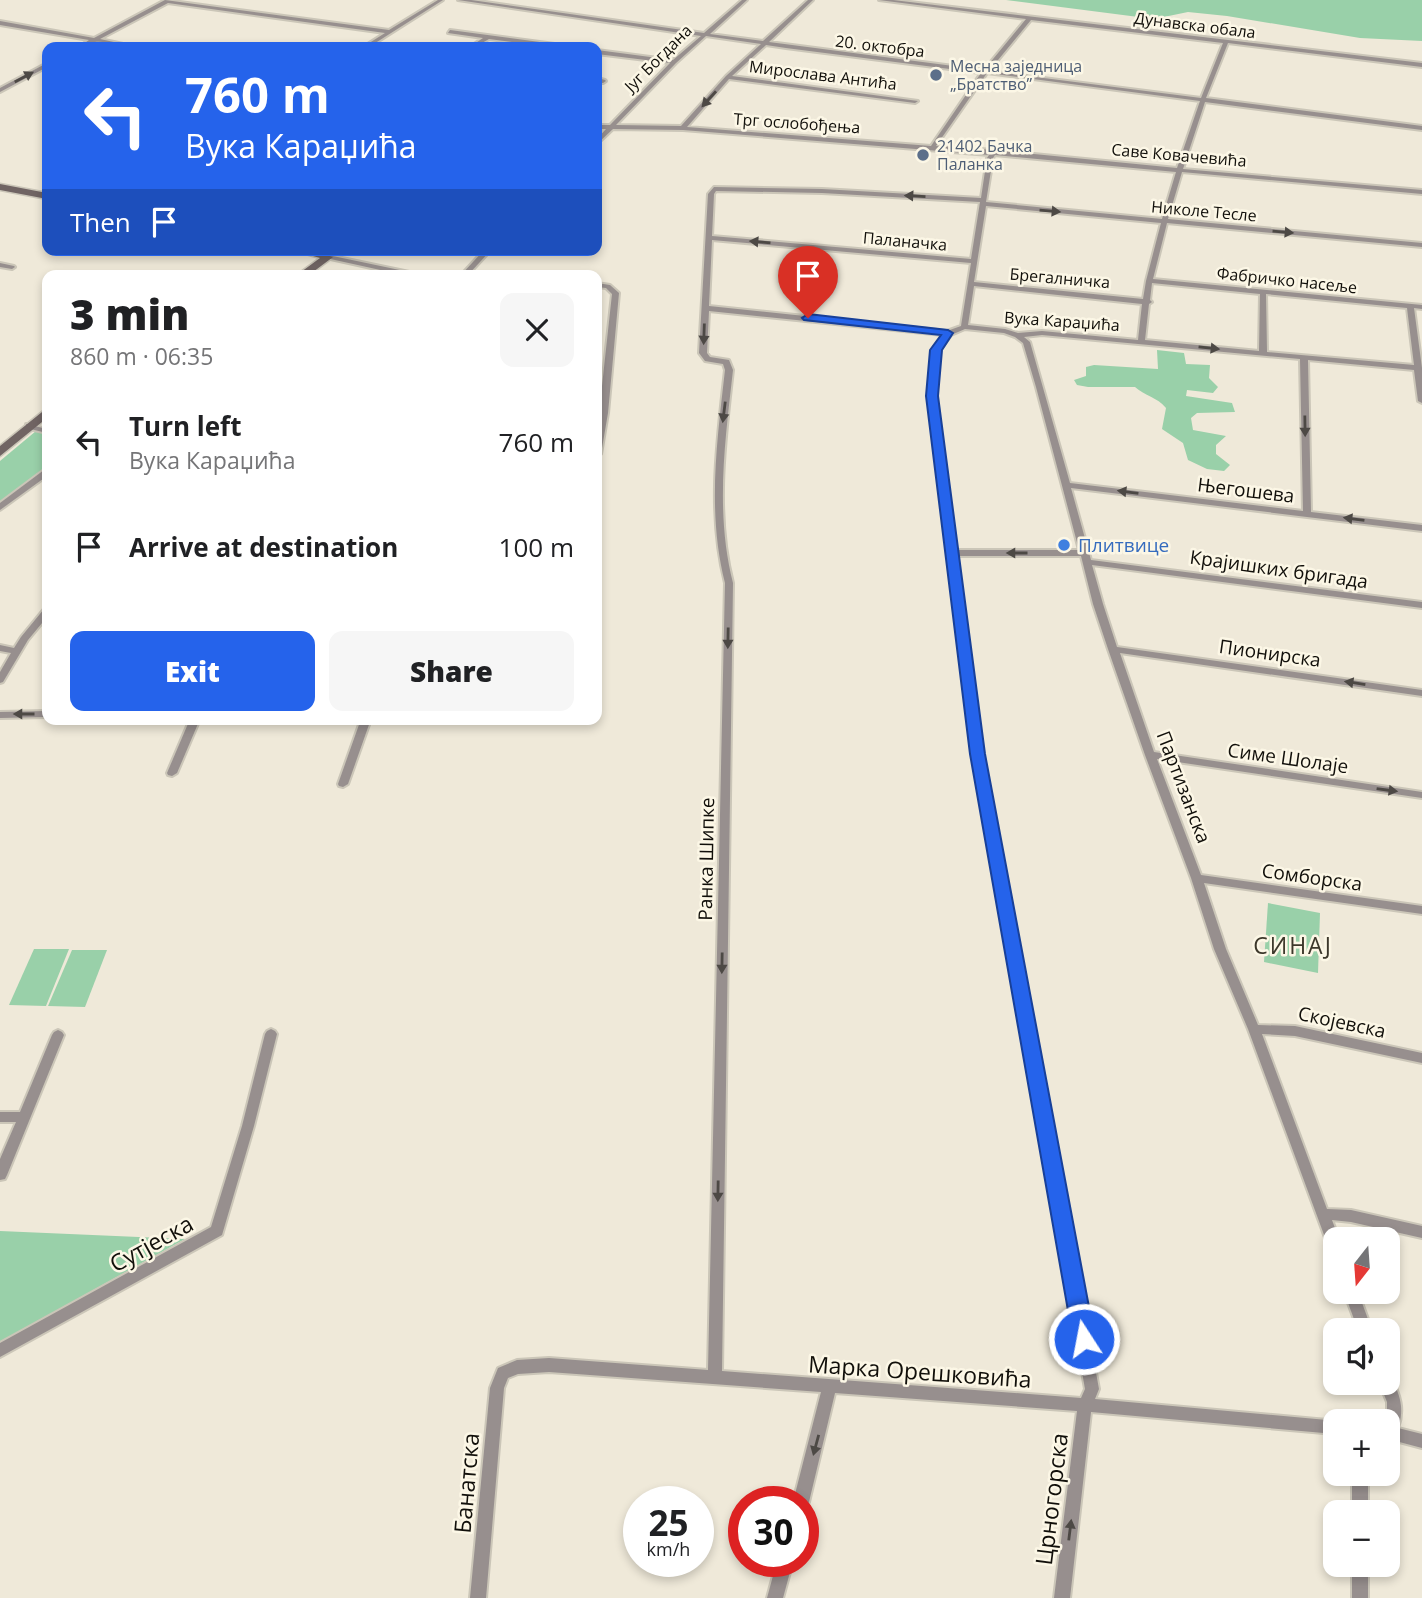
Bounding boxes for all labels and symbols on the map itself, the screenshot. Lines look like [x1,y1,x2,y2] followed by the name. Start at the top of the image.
[1133,7,1257,43] street label: Дунавска обала
[618,20,696,98] street label: Југ Богдана
[834,30,926,62] street label: 20. октобра
[748,55,898,95] street label: Мирослава Антића
[950,55,1082,95] place label: Месна заједница „Братство”
[928,67,944,83] marker: Месна заједница „Братство”
[14,72,34,84] one-way arrow
[702,90,717,107] one-way arrow
[733,108,861,138] street label: Трг ослобођења
[937,135,1032,175] place label: 21402 Бачка Паланка
[1111,138,1247,172] street label: Саве Ковачевића
[915,147,931,163] marker: 21402 Бачка Паланка
[904,190,926,201] one-way arrow
[1150,195,1258,227] street label: Николе Тесле
[1040,205,1062,216] one-way arrow
[862,226,948,256] street label: Паланачка
[1273,227,1295,238] one-way arrow
[749,237,771,248] one-way arrow
[778,246,838,318] pin
[1216,262,1358,298] street label: Фабричко насеље
[1009,263,1111,293] street label: Брегалничка
[1003,306,1121,336] street label: Вука Караџића
[698,324,709,346] one-way arrow
[1198,343,1220,354] one-way arrow
[719,401,730,423] one-way arrow
[1300,415,1311,437] one-way arrow
[1196,471,1296,509] street label: Његошева
[1117,486,1139,497] one-way arrow
[1343,514,1365,525] one-way arrow
[1078,532,1169,558] place label: Плитвице
[1056,537,1072,553] marker: Плитвице
[1188,544,1370,594] street label: Крајишких бригада
[1006,547,1028,559] one-way arrow
[722,627,734,649] one-way arrow
[1217,633,1323,673] street label: Пионирска
[1343,677,1365,688] one-way arrow
[12,708,34,720] one-way arrow
[1151,727,1217,847] street label: Партизанска
[1226,737,1350,779] street label: Симе Шолаје
[1376,784,1398,795] one-way arrow
[692,797,720,921] street label: Ранка Шипке
[1260,857,1364,897] street label: Сомборска
[1253,929,1333,961] district label: СИНАЈ
[716,952,728,974] one-way arrow
[1296,1000,1388,1044] street label: Скојевска
[712,1180,724,1202] one-way arrow
[103,1207,199,1279] street label: Сутјеска
[1323,1227,1400,1304] north arrow
[1047,1302,1121,1376] position arrow
[807,1347,1033,1395] street label: Марка Орешковића
[446,1431,486,1535] street label: Банатска
[1027,1431,1075,1567] street label: Црногорска
[811,1435,821,1456] one-way arrow
[728,1486,819,1577] speed limit sign: 30
[1064,1519,1075,1541] one-way arrow

